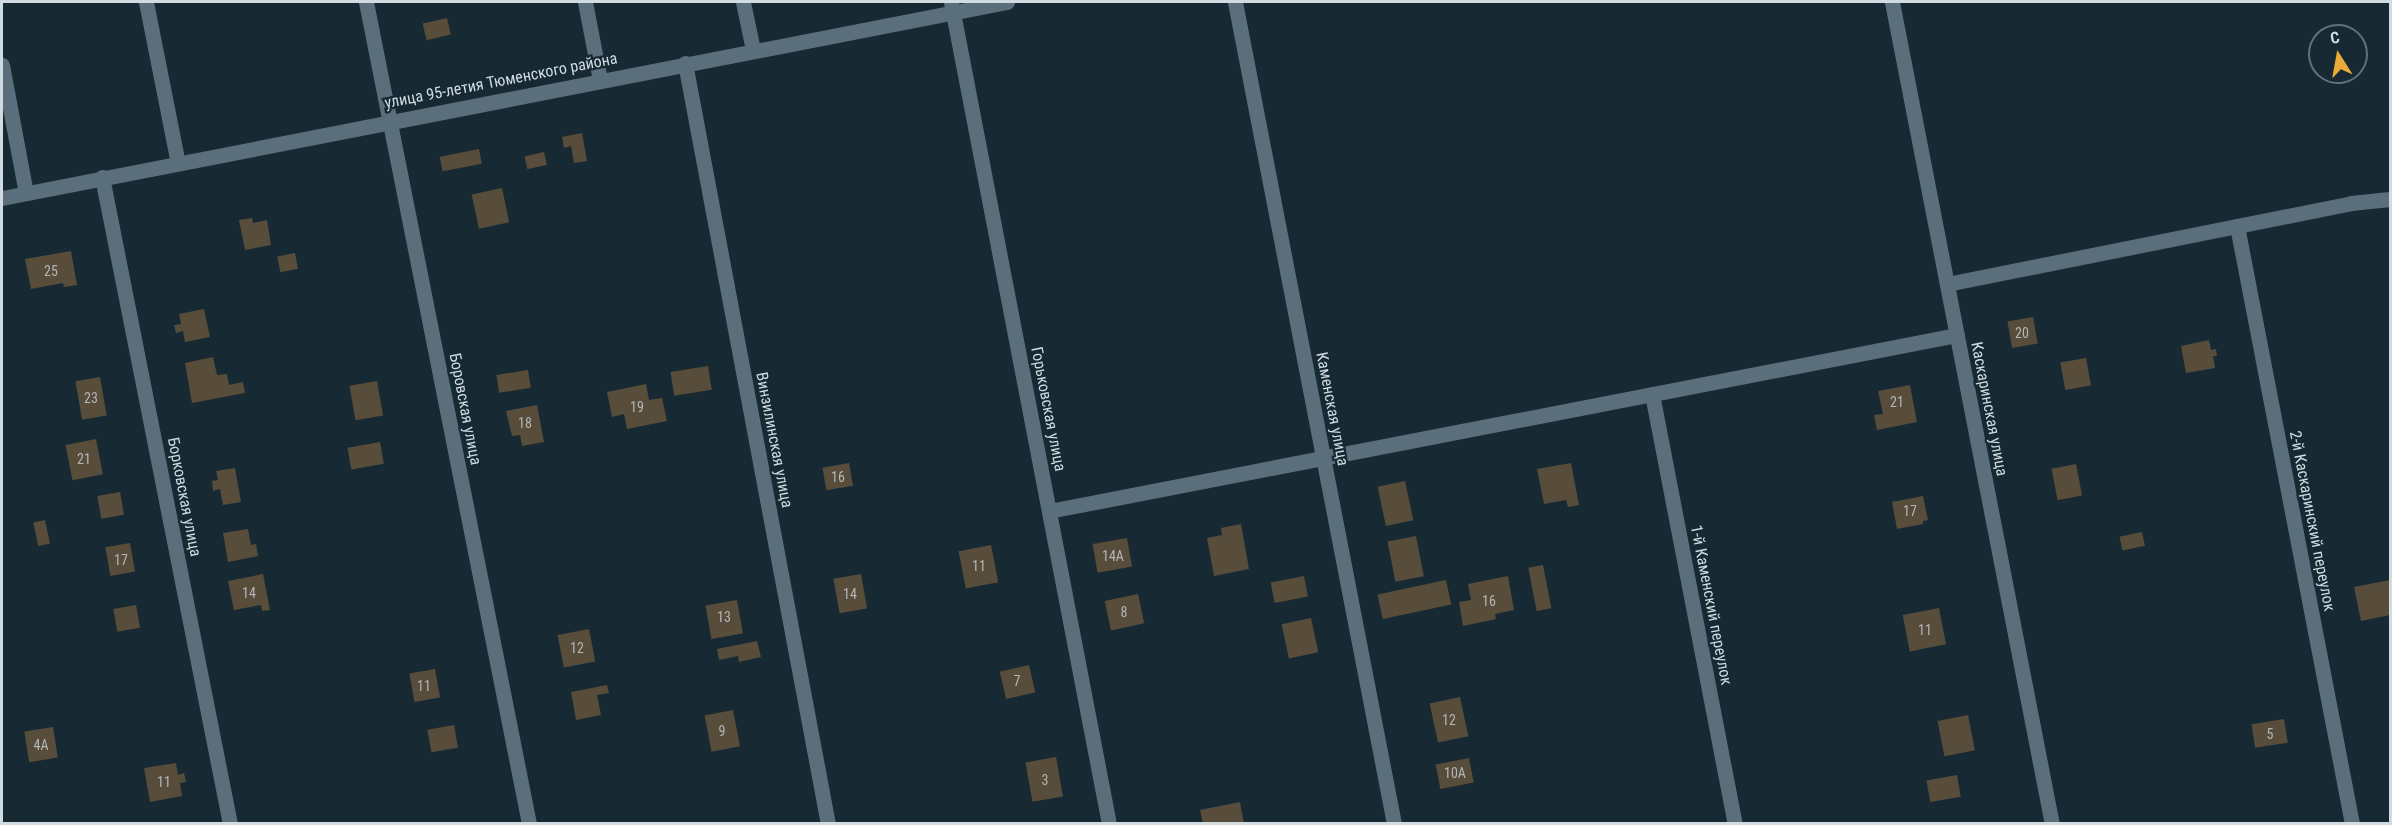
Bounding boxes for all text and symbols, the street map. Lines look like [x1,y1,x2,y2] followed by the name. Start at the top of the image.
[2308,24,2368,84] north arrow
[2329,28,2341,48] text: С
[383,49,619,113] street label: улица 95-летия Тюменского района
[44,263,58,279] house number: 25
[2015,325,2029,341] house number: 20
[1967,340,2011,478] street label: Каскаринская улица
[1027,345,1069,473] street label: Горьковская улица
[445,351,485,467] street label: Боровская улица
[1312,351,1352,467] street label: Каменская улица
[751,371,797,509] street label: Винзилинская улица
[84,390,98,406] house number: 23
[1890,394,1904,410] house number: 21
[630,399,644,415] house number: 19
[518,415,532,431] house number: 18
[2285,429,2339,613] street label: 2-й Каскаринский переулок
[163,436,205,558] street label: Борковская улица
[77,451,91,467] house number: 21
[831,469,845,485] house number: 16
[1903,503,1917,519] house number: 17
[1686,523,1736,687] street label: 1-й Каменский переулок
[1102,548,1124,564] house number: 14А
[114,552,128,568] house number: 17
[972,558,986,574] house number: 11
[242,585,256,601] house number: 14
[843,586,857,602] house number: 14
[1482,593,1496,609] house number: 16
[1121,604,1127,620] house number: 8
[717,609,731,625] house number: 13
[1918,622,1932,638] house number: 11
[570,640,584,656] house number: 12
[1014,673,1020,689] house number: 7
[417,678,431,694] house number: 11
[1442,712,1456,728] house number: 12
[719,723,725,739] house number: 9
[2267,726,2273,742] house number: 5
[34,737,48,753] house number: 4А
[1444,765,1466,781] house number: 10А
[1042,772,1048,788] house number: 3
[157,774,171,790] house number: 11

